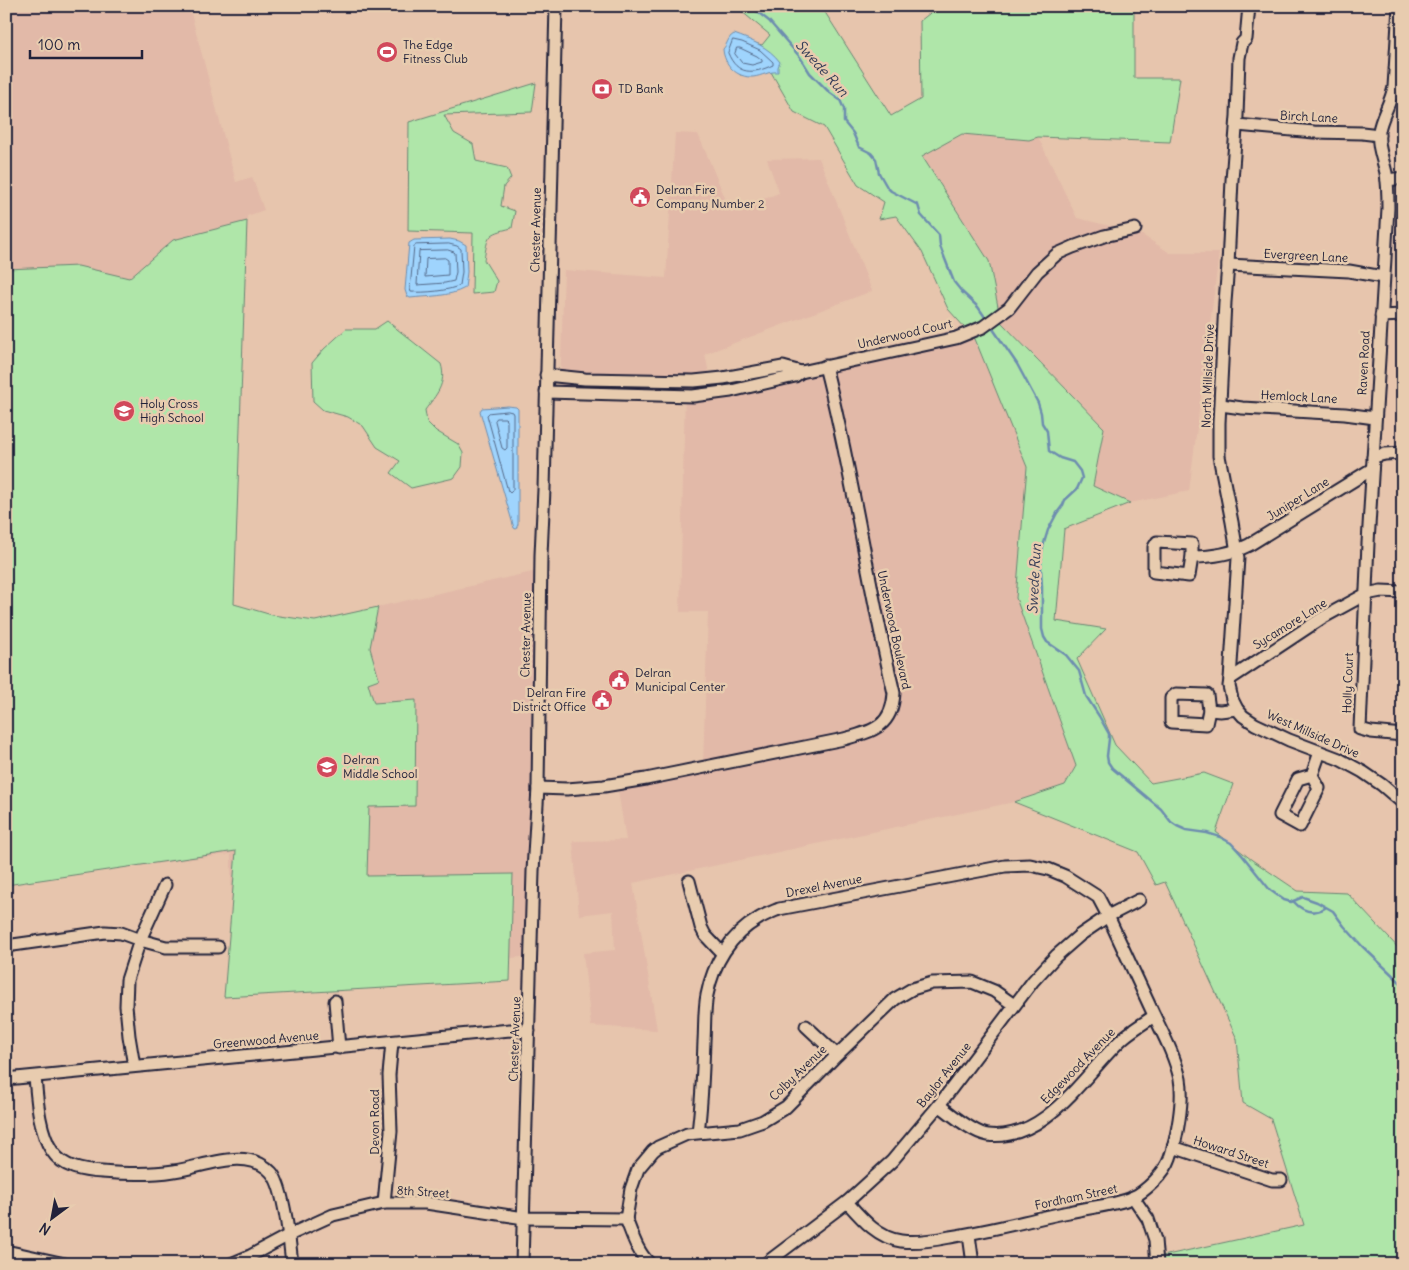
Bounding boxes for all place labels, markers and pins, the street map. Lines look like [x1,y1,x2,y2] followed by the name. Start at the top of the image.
[403,37,468,66] place label: The Edge Fitness Club
[375,40,399,64] sports icon: The Edge Fitness Club
[590,77,614,101] bank icon: TD Bank
[618,81,663,96] place label: TD Bank
[656,182,765,211] place label: Delran Fire Company Number 2
[628,185,652,209] public building icon: Delran Fire Company Number 2
[140,396,204,425] place label: Holy Cross High School
[112,399,136,423] school or university icon: Holy Cross High School
[635,665,726,694] place label: Delran Municipal Center
[607,668,631,692] public building icon: Delran Municipal Center
[513,685,586,714] place label: Delran Fire District Office
[590,688,614,712] public building icon: Delran Fire District Office
[343,752,417,781] place label: Delran Middle School
[315,755,339,779] school or university icon: Delran Middle School

